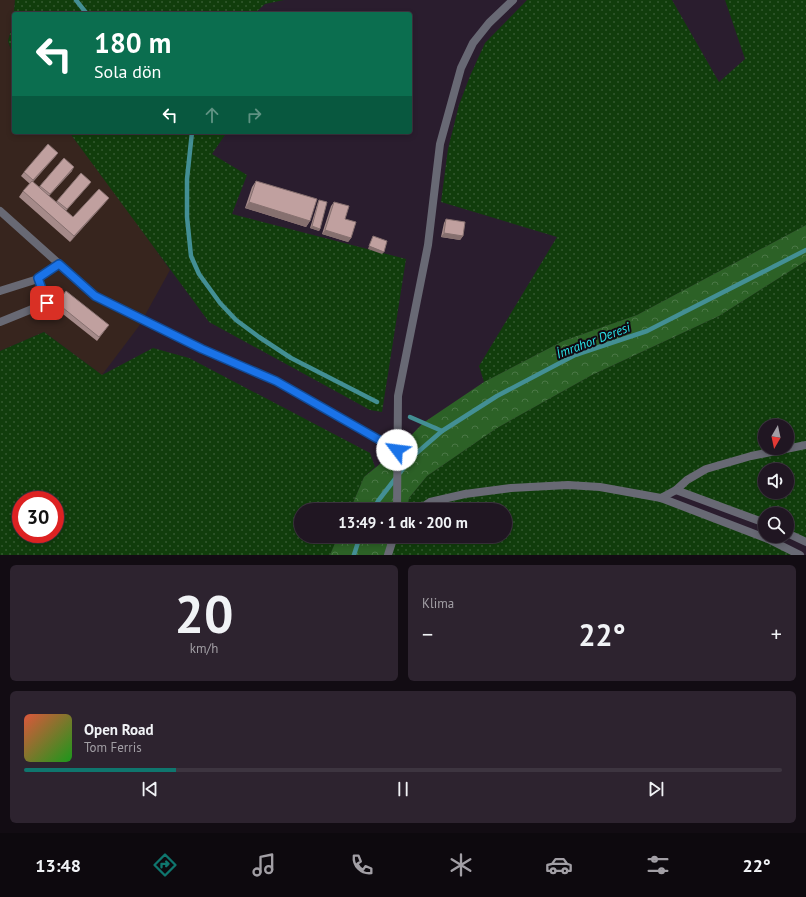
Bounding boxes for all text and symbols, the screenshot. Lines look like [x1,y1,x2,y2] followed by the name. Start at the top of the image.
[94,24,171,61] text: 180 m
[28,28,80,80] icon: left
[94,60,161,83] text: Sola dön
[159,104,181,126] icon: left
[201,104,223,126] icon: ahead
[243,104,265,126] icon: right
[30,286,64,320] pin
[36,292,58,314] icon: arrive
[554,318,633,362] water label: İmrahor Deresi
[758,419,794,455] north arrow
[758,419,794,543] map controls
[376,429,418,471] position arrow
[758,463,794,499] button: sound
[12,491,64,543] speed limit sign: 30
[758,507,794,543] button: search
[338,513,468,532] text: 13:49 · 1 dk · 200 m
[175,580,233,647] text: 20
[422,595,454,612] text: Klima
[578,615,626,654] text: 22°
[422,620,433,648] text: −
[771,620,782,648] text: +
[190,640,218,657] text: km/h
[84,720,154,739] text: Open Road
[84,739,142,756] text: Tom Ferris
[139,778,161,800] icon: previous
[392,778,414,800] icon: pause
[645,778,667,800] icon: next
[151,851,179,879] icon: directions
[250,851,278,879] icon: music
[348,851,376,879] icon: phone
[447,851,475,879] icon: climate
[545,851,573,879] icon: car
[644,851,672,879] icon: filters
[35,854,81,877] text: 13:48
[742,854,771,877] text: 22°

